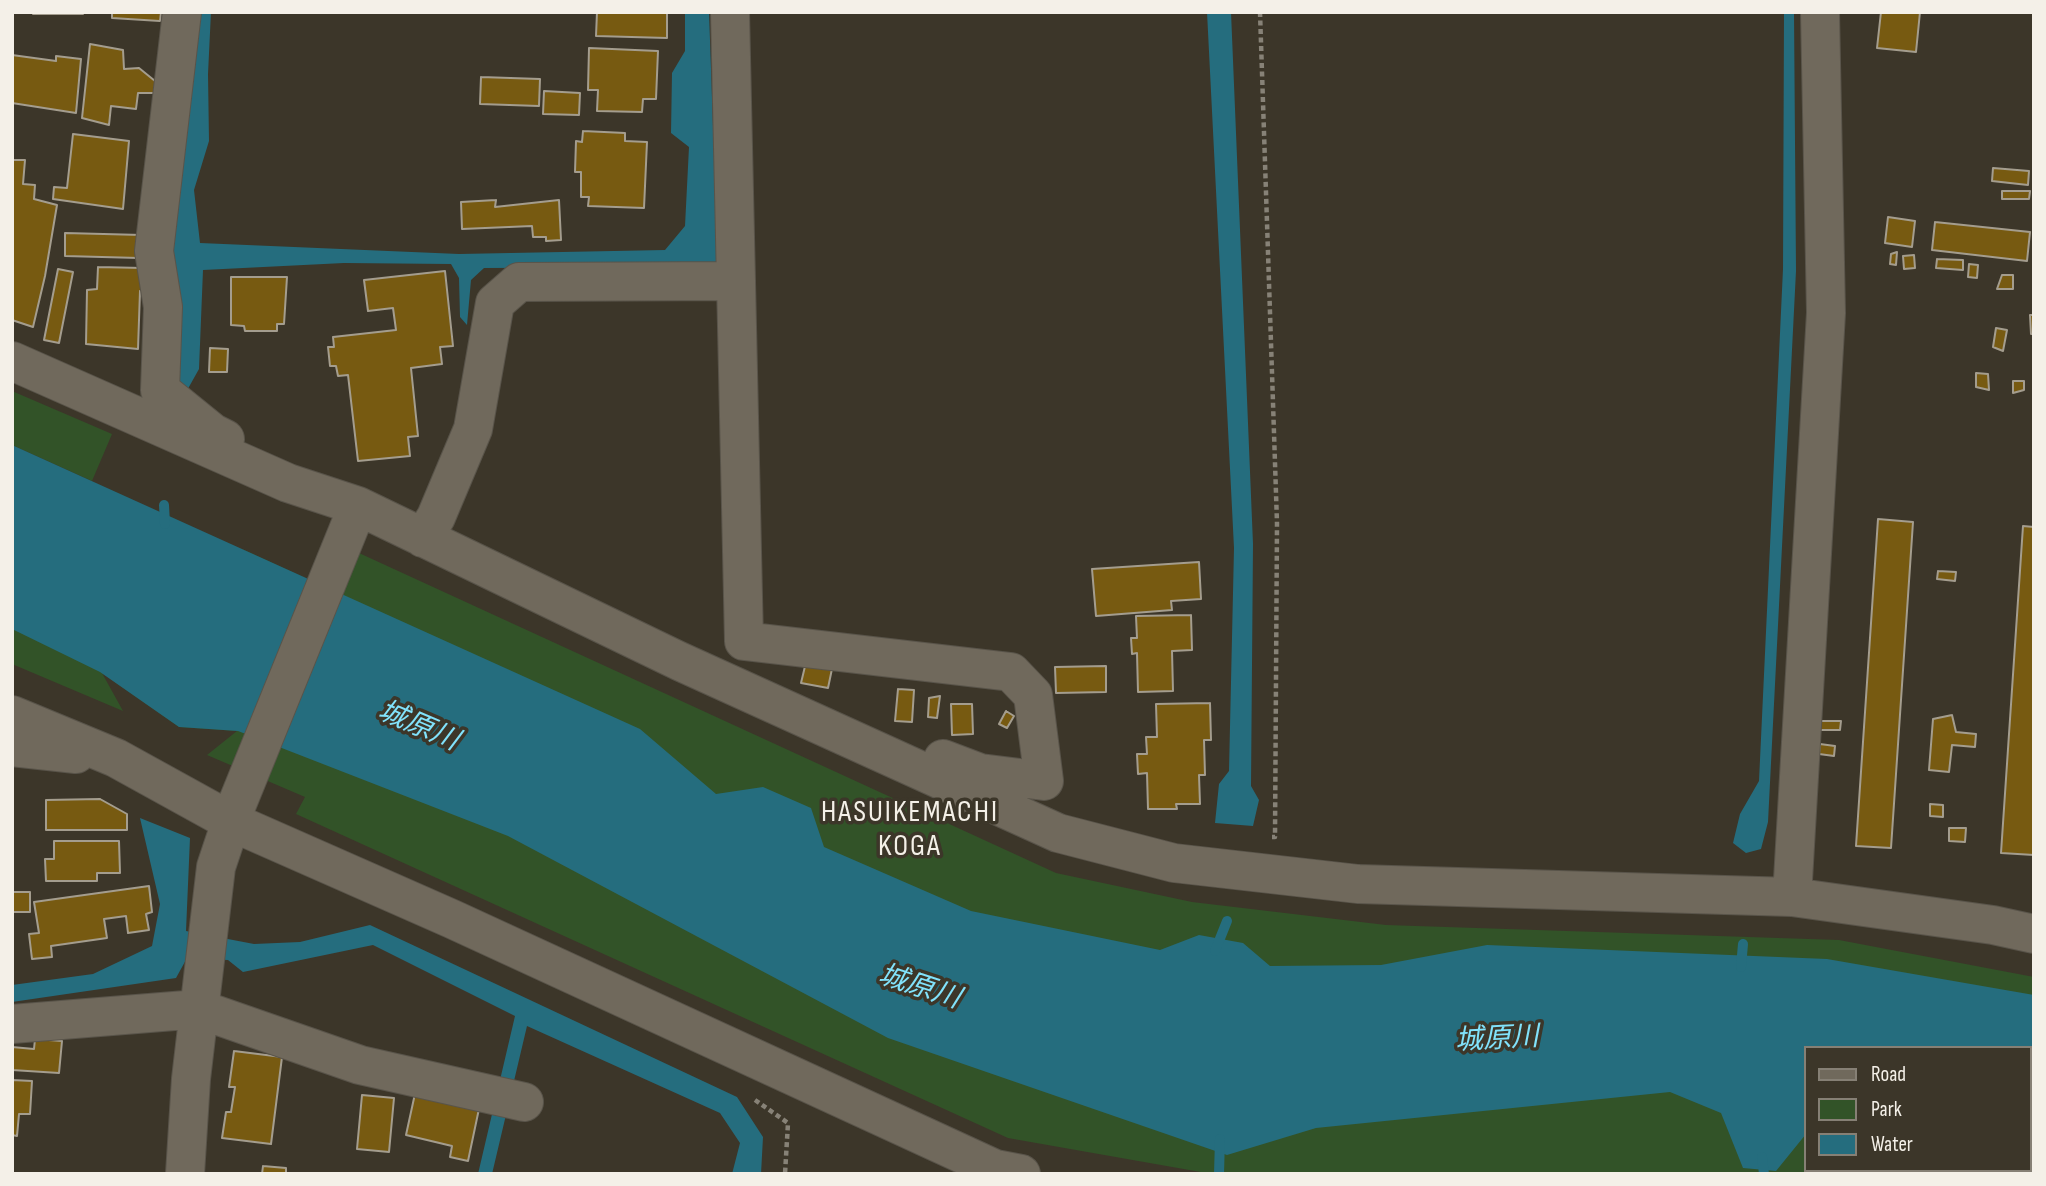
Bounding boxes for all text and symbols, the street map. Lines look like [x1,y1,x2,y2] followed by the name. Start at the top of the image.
[373,695,463,759] water label: 城原川
[823,795,997,866] district label: HASUIKEMACHI KOGA
[874,959,964,1017] water label: 城原川
[1454,1021,1540,1059] water label: 城原川
[1804,1046,2032,1172] legend
[1871,1062,1906,1087] text: Road
[1871,1097,1902,1122] text: Park
[1871,1132,1913,1157] text: Water

